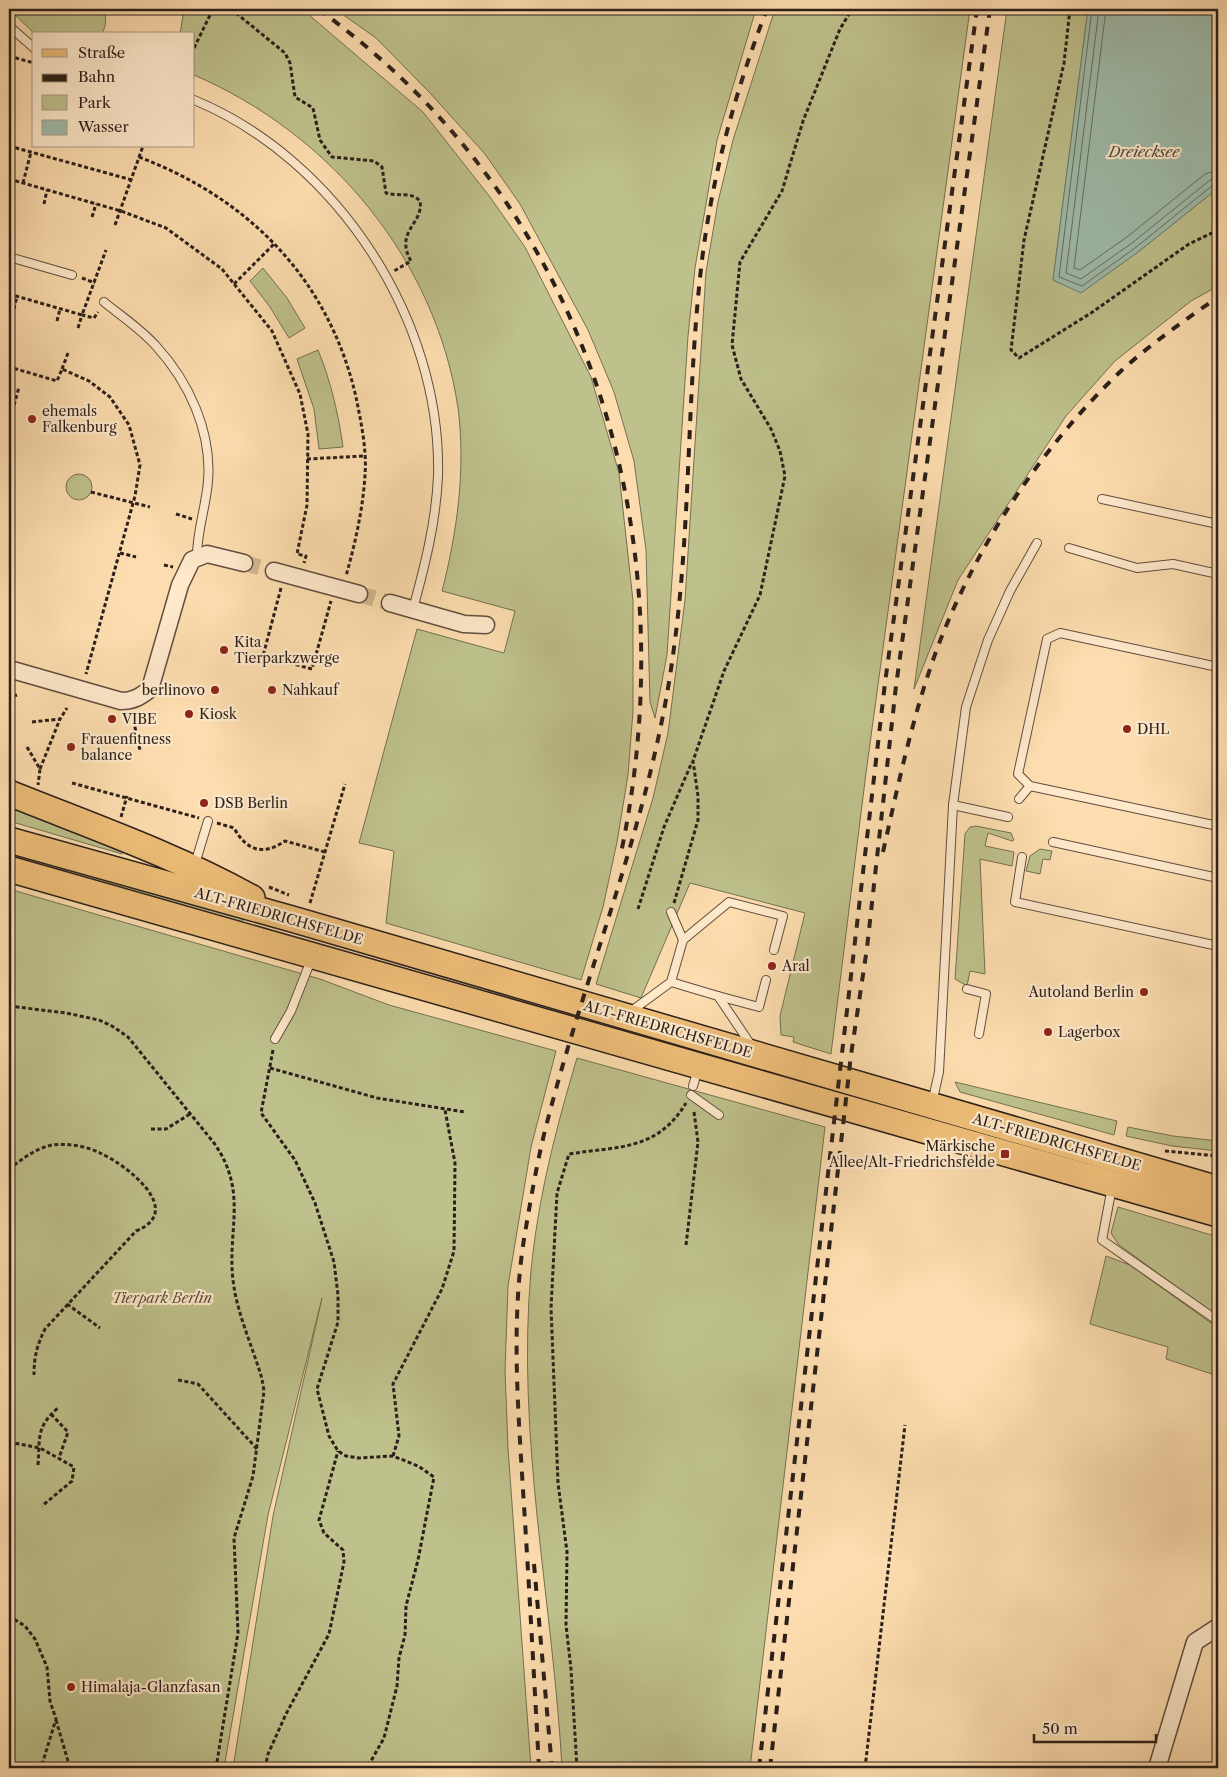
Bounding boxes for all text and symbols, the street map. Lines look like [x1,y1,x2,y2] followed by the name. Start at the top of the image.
[32,32,195,148] legend
[78,43,125,62] text: Straße
[78,67,116,86] text: Bahn
[78,93,112,112] text: Park
[77,117,129,136] text: Wasser
[1108,142,1180,161] water label: Dreiecksee
[42,402,117,436] place label: ehemals Falkenburg
[26,413,38,425] marker: ehemals Falkenburg
[234,633,340,667] place label: Kita Tierparkzwerge
[218,644,230,656] marker: Kita Tierparkzwerge
[142,681,205,699] place label: berlinovo
[282,681,340,699] place label: Nahkauf
[209,684,221,696] marker: berlinovo
[266,684,278,696] marker: Nahkauf
[199,705,238,723] place label: Kiosk
[183,708,195,720] marker: Kiosk
[121,710,157,728] place label: VIBE
[106,713,118,725] marker: VIBE
[1137,720,1169,738] place label: DHL
[1121,723,1133,735] marker: DHL
[81,730,171,764] place label: Frauenfitness balance
[65,741,77,753] marker: Frauenfitness balance
[214,794,288,812] place label: DSB Berlin
[198,797,210,809] marker: DSB Berlin
[192,883,365,949] street label: ALT-FRIEDRICHSFELDE
[781,957,810,975] place label: Aral
[766,960,778,972] marker: Aral
[1027,983,1134,1001] place label: Autoland Berlin
[1138,986,1150,998] marker: Autoland Berlin
[581,996,754,1062] street label: ALT-FRIEDRICHSFELDE
[1058,1023,1121,1041] place label: Lagerbox
[1042,1026,1054,1038] marker: Lagerbox
[970,1109,1143,1175] street label: ALT-FRIEDRICHSFELDE
[828,1137,995,1171] place label: Märkische Allee/Alt-Friedrichsfelde
[999,1148,1011,1160] marker: Märkische Allee/Alt-Friedrichsfelde
[112,1289,212,1307] park label: Tierpark Berlin
[81,1678,221,1696] place label: Himalaja-Glanzfasan
[65,1681,77,1693] marker: Himalaja-Glanzfasan
[1034,1712,1157,1744] scale bar
[1042,1719,1078,1738] text: 50 m

